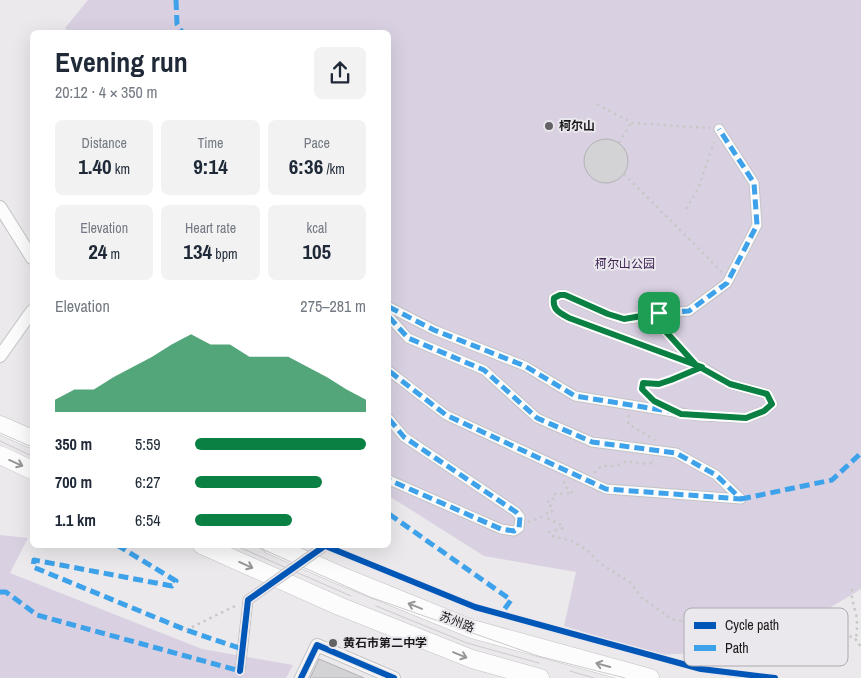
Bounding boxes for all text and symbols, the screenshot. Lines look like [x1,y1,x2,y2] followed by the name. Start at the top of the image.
[55,43,188,81] text: Evening run
[314,47,366,99] button: share
[55,81,158,103] text: 20:12 · 4 × 350 m
[559,118,595,134] place label: 柯尔山
[543,120,555,132] marker: 柯尔山
[82,134,127,152] text: Distance
[198,134,223,152] text: Time
[304,134,330,152] text: Pace
[78,152,112,181] text: 1.40
[193,152,228,181] text: 9:14
[289,152,323,181] text: 6:36
[112,160,130,178] text: km
[323,160,345,178] text: /km
[80,219,128,237] text: Elevation
[185,219,236,237] text: Heart rate
[307,219,327,237] text: kcal
[88,237,107,266] text: 24
[183,237,212,266] text: 134
[302,237,331,266] text: 105
[107,245,120,263] text: m
[212,245,238,263] text: bpm
[595,256,655,272] park label: 柯尔山公园
[638,292,680,334] pin
[55,295,110,317] text: Elevation
[300,295,366,317] text: 275–281 m
[645,299,673,327] icon: arrive
[55,433,92,455] text: 350 m
[135,433,161,455] text: 5:59
[8,458,23,468] one-way arrow
[55,471,92,493] text: 700 m
[135,471,161,493] text: 6:27
[55,509,96,531] text: 1.1 km
[135,509,161,531] text: 6:54
[238,560,253,570] one-way arrow
[408,601,423,610] one-way arrow
[437,608,477,636] street label: 苏州路
[684,608,848,666] legend
[725,616,779,634] text: Cycle path
[343,635,427,651] place label: 黄石市第二中学
[327,637,339,649] marker: 黄石市第二中学
[725,639,749,657] text: Path
[453,651,468,660] one-way arrow
[596,660,612,669] one-way arrow

